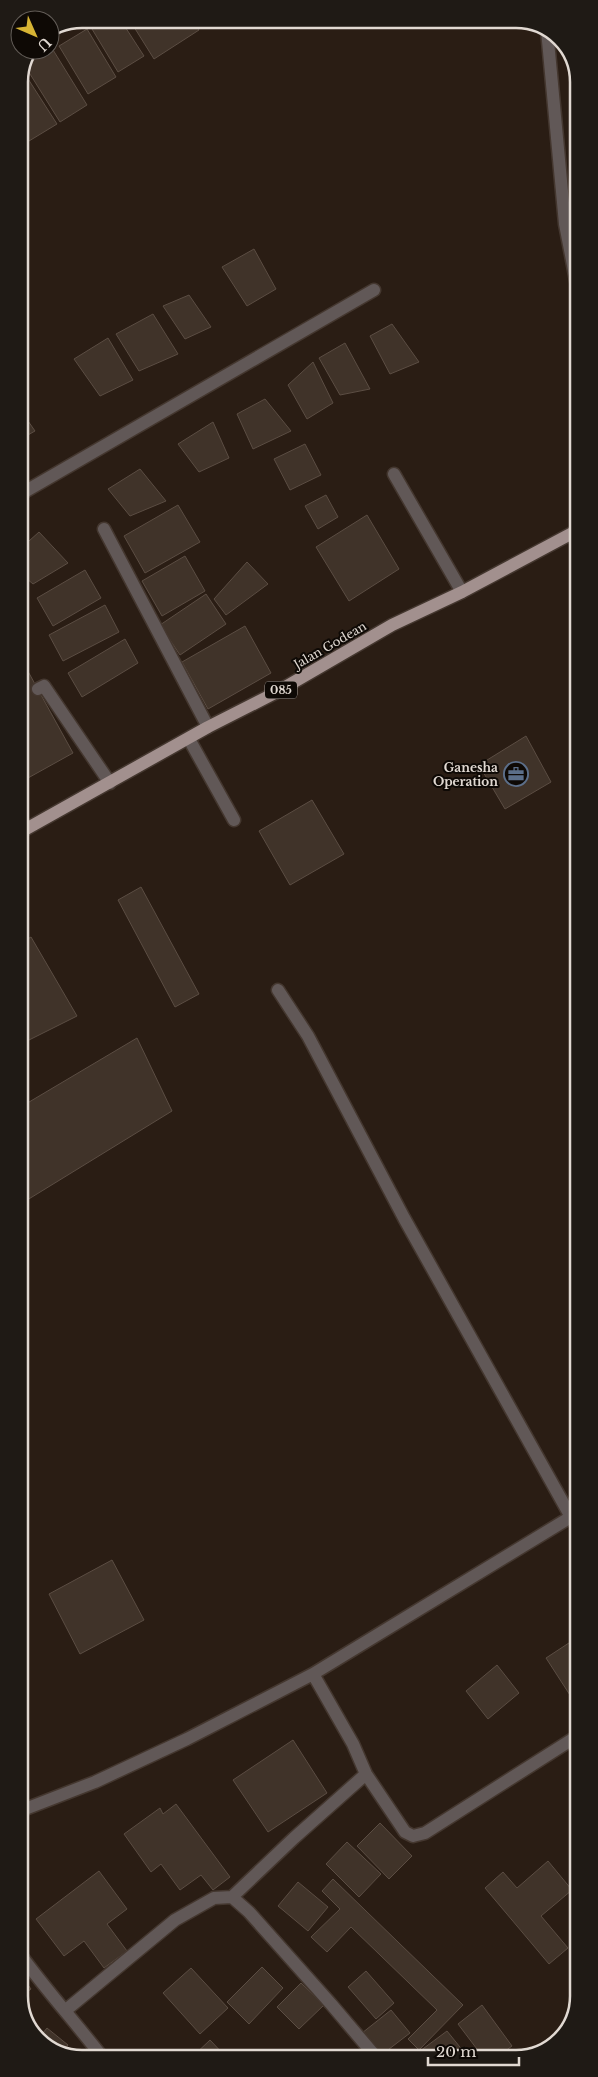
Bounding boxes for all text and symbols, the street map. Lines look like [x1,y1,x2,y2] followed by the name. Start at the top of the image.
[10,10,60,60] north arrow
[33,33,55,55] text: U
[289,618,369,673] street label: Jalan Godean
[265,682,297,698] road number: 085
[433,760,498,789] place label: Ganesha Operation
[503,761,529,787] office icon: Ganesha Operation
[428,2034,519,2066] scale bar
[436,2042,476,2061] text: 20 m

